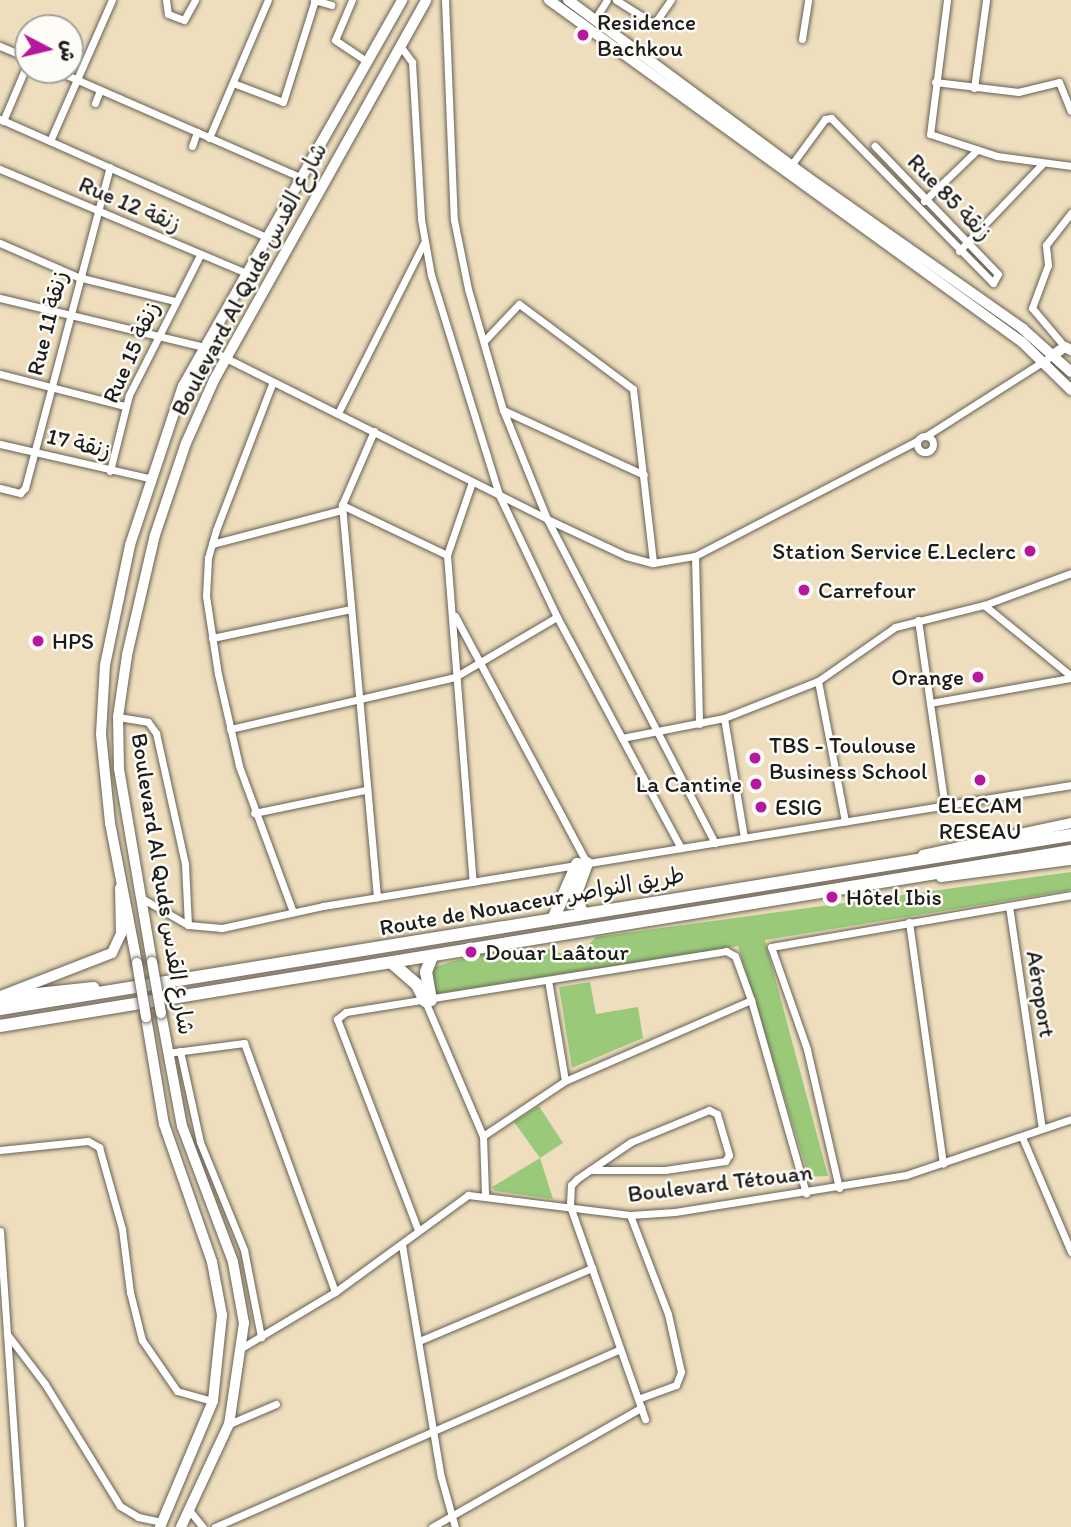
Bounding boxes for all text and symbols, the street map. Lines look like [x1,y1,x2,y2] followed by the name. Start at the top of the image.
[597,8,696,62] place label: Residence Bachkou
[14,14,84,84] north arrow
[575,27,591,43] marker: Residence Bachkou
[56,40,81,63] text: ش
[165,138,333,420] street label: Boulevard Al Quds شارع القدس
[902,148,998,246] street label: Rue 85 زنقة
[75,170,185,238] street label: Rue 12 زنقة
[21,268,73,378] street label: Rue 11 زنقة
[96,297,166,407] street label: Rue 15 زنقة
[44,422,114,464] street label: زنقة 17
[772,537,1016,565] place label: Station Service E.Leclerc
[1022,543,1038,559] marker: Station Service E.Leclerc
[818,576,916,604] place label: Carrefour
[796,582,812,598] marker: Carrefour
[52,627,94,655] place label: HPS
[30,633,46,649] marker: HPS
[891,663,964,691] place label: Orange
[970,669,986,685] marker: Orange
[125,731,201,1037] street label: Boulevard Al Quds شارع القدس
[769,731,927,785] place label: TBS - Toulouse Business School
[747,750,763,766] marker: TBS - Toulouse Business School
[635,770,742,798] place label: La Cantine
[972,772,988,788] marker: ELECAM RESEAU
[748,776,764,792] marker: La Cantine
[938,791,1022,845] place label: ELECAM RESEAU
[775,793,822,821] place label: ESIG
[753,799,769,815] marker: ESIG
[377,861,687,941] street label: Route de Nouaceur طريق النواصر
[846,883,942,911] place label: Hôtel Ibis
[824,889,840,905] marker: Hôtel Ibis
[485,938,628,966] place label: Douar Laâtour
[463,944,479,960] marker: Douar Laâtour
[1021,949,1061,1039] street label: Aéroport
[626,1158,814,1208] street label: Boulevard Tétouan

